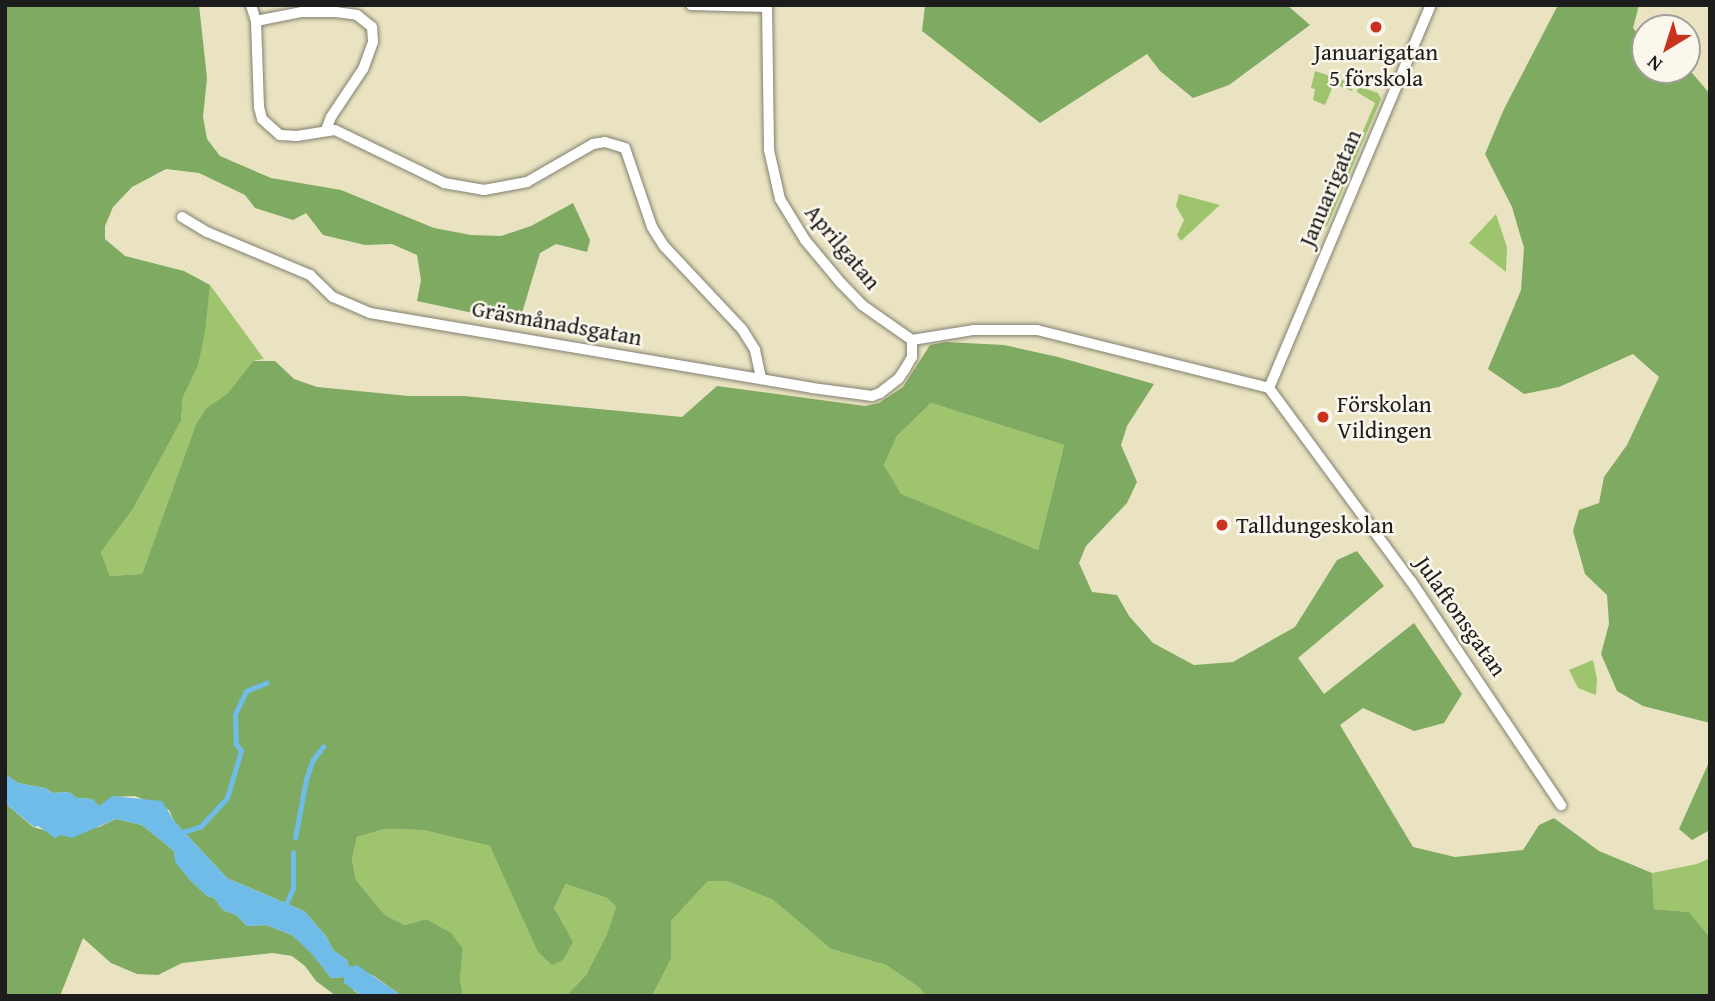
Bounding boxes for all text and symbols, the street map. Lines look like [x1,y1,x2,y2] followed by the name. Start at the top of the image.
[1631,14,1701,84] north arrow
[1368,19,1384,35] marker: Januarigatan 5 förskola
[1314,38,1438,92] place label: Januarigatan 5 förskola
[1641,49,1668,79] text: N
[1293,125,1367,251] street label: Januarigatan
[799,199,887,295] street label: Aprilgatan
[470,294,644,352] street label: Gräsmånadsgatan
[1337,390,1432,444] place label: Förskolan Vildingen
[1315,409,1331,425] marker: Förskolan Vildingen
[1236,511,1394,539] place label: Talldungeskolan
[1214,517,1230,533] marker: Talldungeskolan
[1409,551,1513,681] street label: Julaftonsgatan

